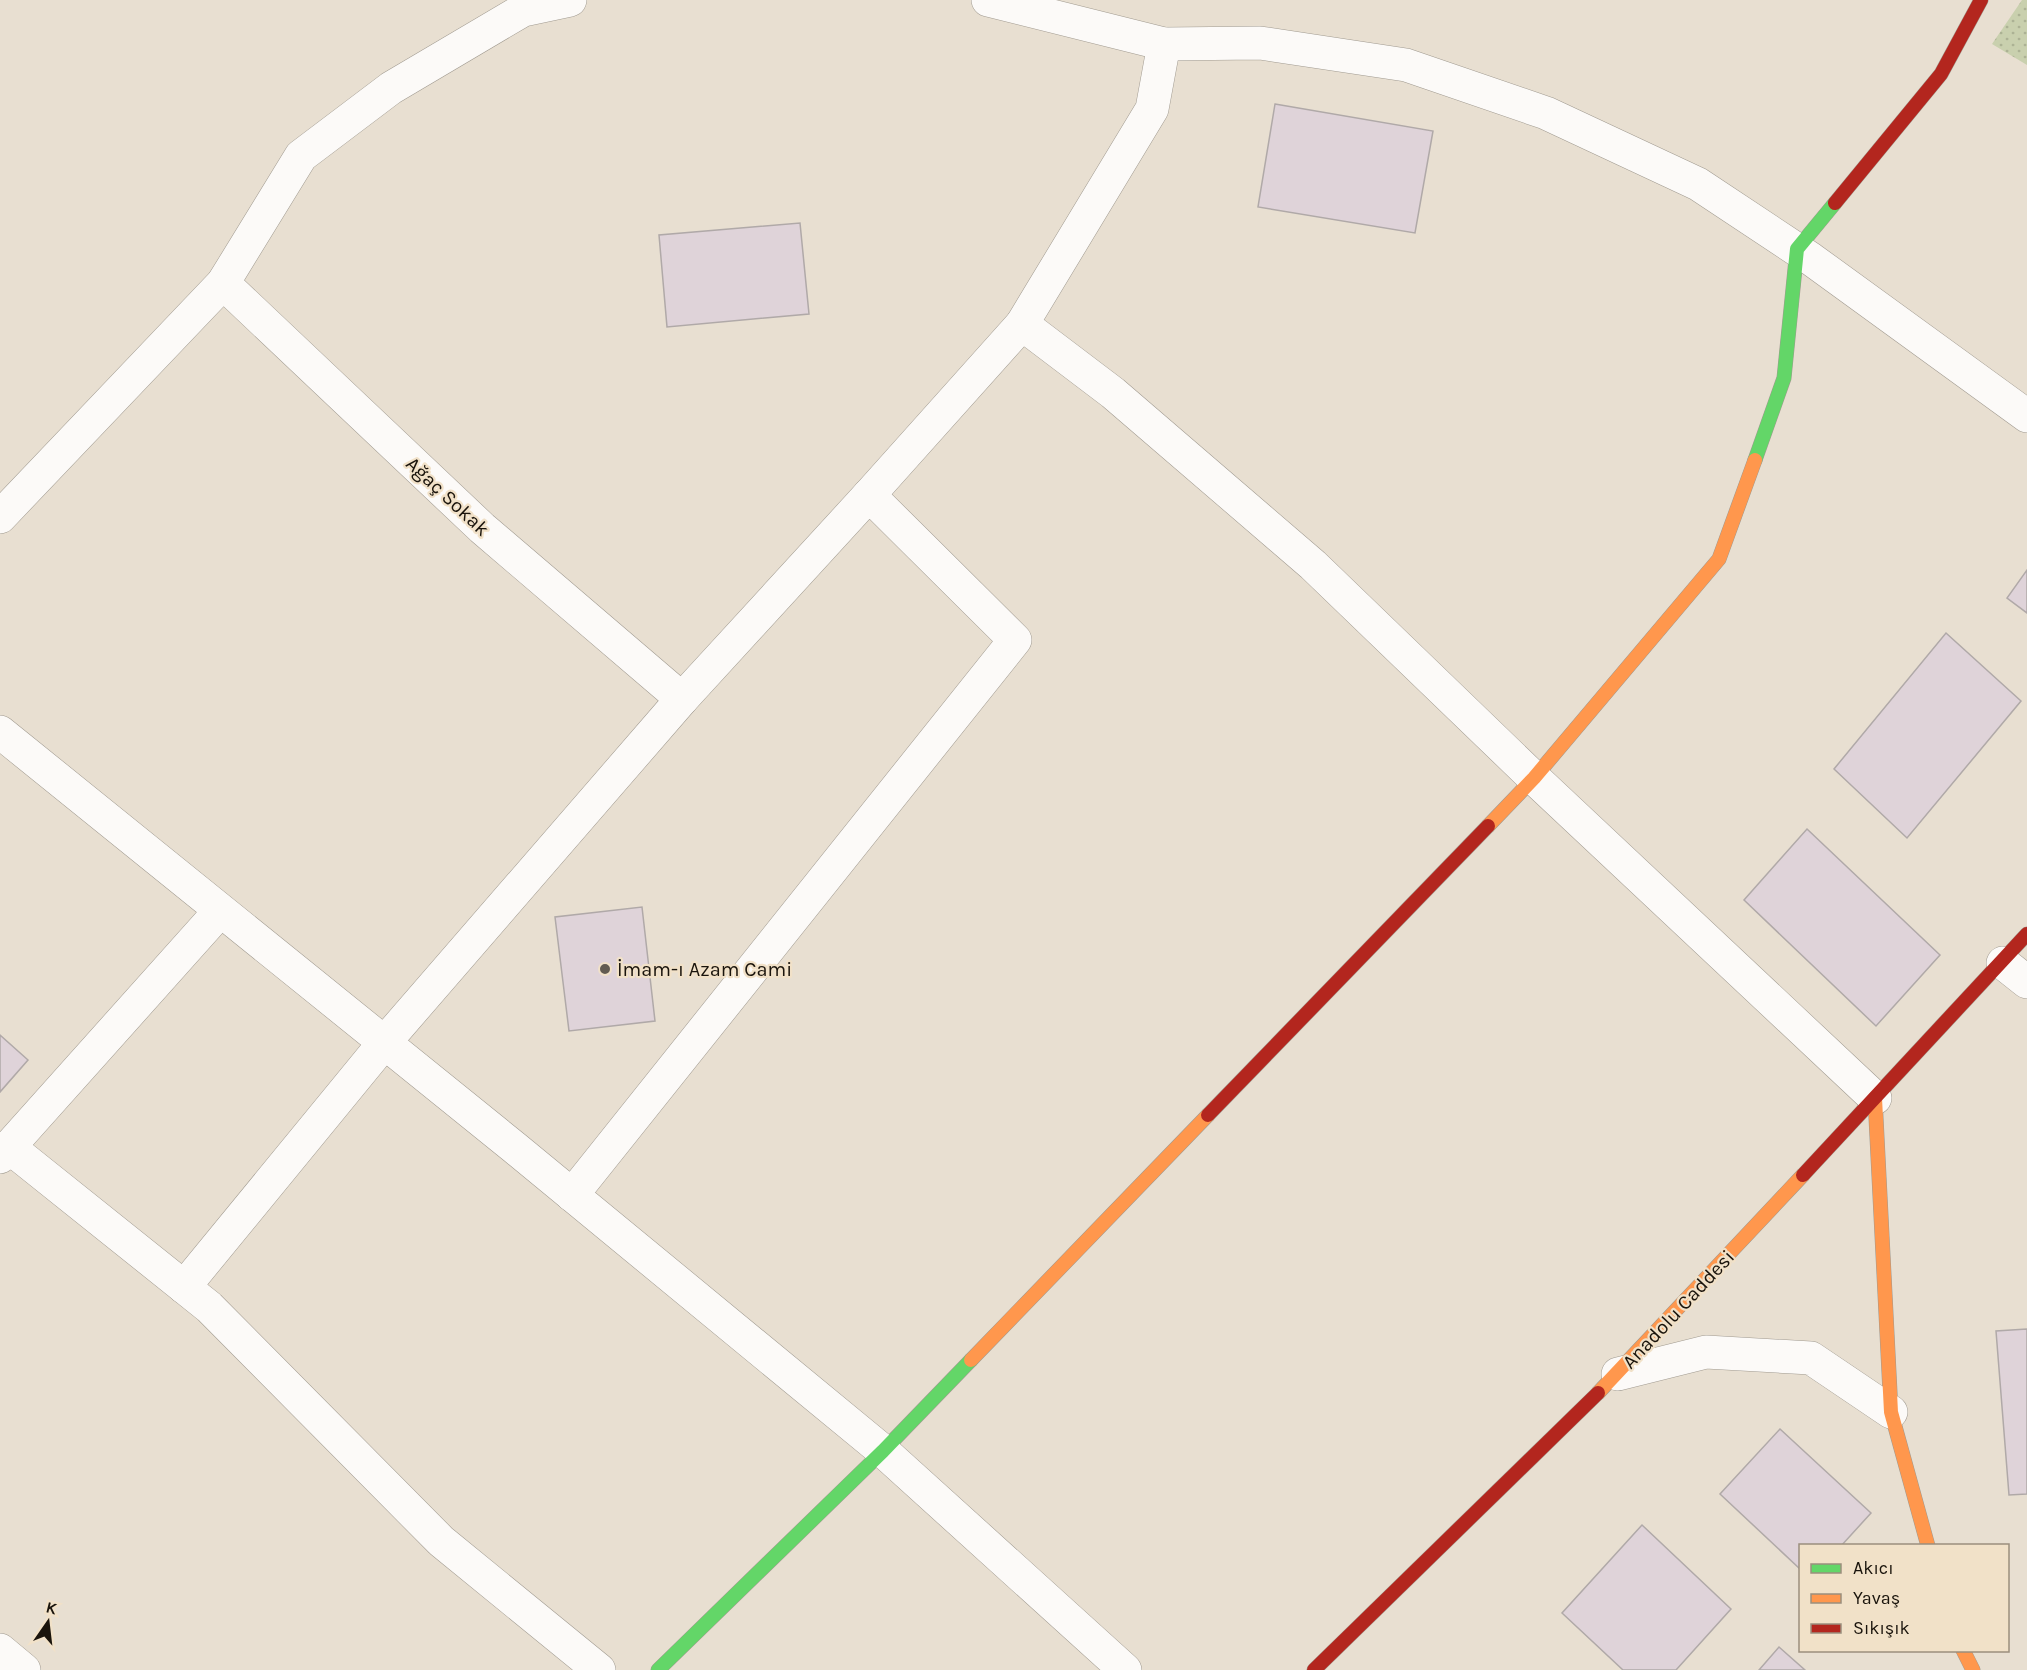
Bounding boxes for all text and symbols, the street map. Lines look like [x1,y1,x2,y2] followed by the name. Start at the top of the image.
[401,452,494,541] street label: Ağaç Sokak
[617,958,792,981] place label: İmam-ı Azam Cami
[598,962,612,976] marker: İmam-ı Azam Cami
[1618,1245,1739,1373] street label: Anadolu Caddesi
[1799,1544,2009,1652] legend
[1853,1557,1894,1579] text: Akıcı
[1853,1587,1900,1609] text: Yavaş
[18,1592,78,1652] north arrow
[44,1597,59,1619] text: K
[1853,1617,1910,1639] text: Sıkışık

